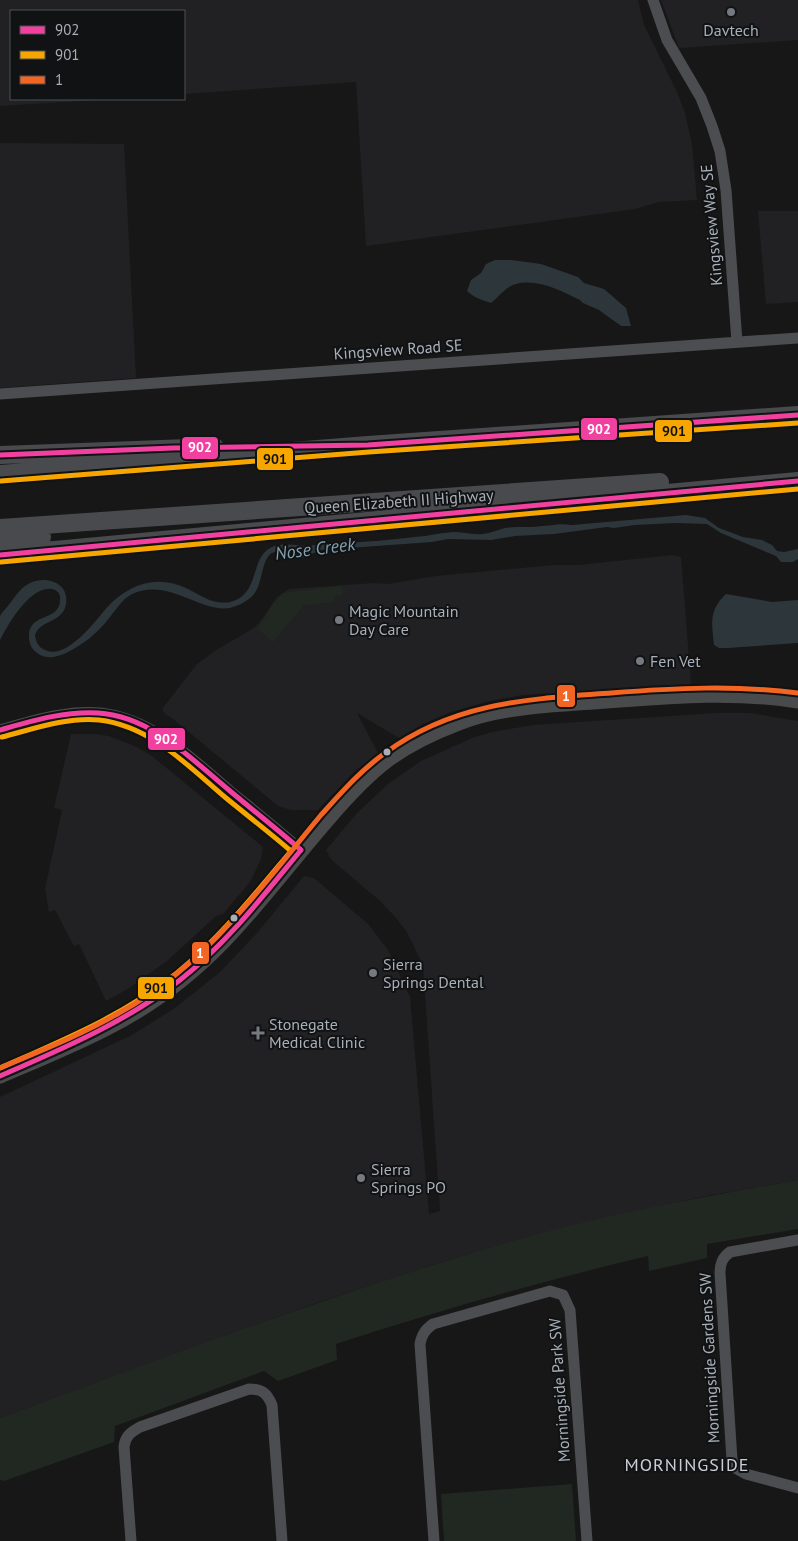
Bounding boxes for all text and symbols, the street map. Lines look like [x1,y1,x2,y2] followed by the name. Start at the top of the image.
[725,6,737,18] marker: Davtech
[10,10,185,100] legend
[55,20,80,39] text: 902
[703,20,759,40] place label: Davtech
[55,45,80,64] text: 901
[55,70,63,89] text: 1
[696,163,726,287] street label: Kingsview Way SE
[333,335,463,363] street label: Kingsview Road SE
[580,417,618,441] line badge: 902
[654,419,693,443] line badge: 901
[587,420,611,438] text: 902
[662,422,686,440] text: 901
[181,436,219,460] line badge: 902
[188,438,212,456] text: 902
[256,447,294,471] line badge: 901
[263,450,287,468] text: 901
[304,484,495,518] street label: Queen Elizabeth II Highway
[273,532,357,565] water label: Nose Creek
[349,601,459,639] place label: Magic Mountain Day Care
[333,614,345,626] marker: Magic Mountain Day Care
[650,651,701,671] place label: Fen Vet
[634,655,646,667] marker: Fen Vet
[556,684,576,708] line badge: 1
[562,687,570,705] text: 1
[147,727,186,751] line badge: 902
[154,730,178,748] text: 902
[382,747,392,757] unlabelled marker
[229,913,239,923] unlabelled marker
[191,941,210,965] line badge: 1
[196,944,204,962] text: 1
[383,954,484,992] place label: Sierra Springs Dental
[367,967,379,979] marker: Sierra Springs Dental
[137,976,175,1000] line badge: 901
[144,979,168,997] text: 901
[269,1014,365,1052] place label: Stonegate Medical Clinic
[251,1026,265,1040] marker: Stonegate Medical Clinic
[371,1159,446,1197] place label: Sierra Springs PO
[355,1172,367,1184] marker: Sierra Springs PO
[695,1272,723,1444] street label: Morningside Gardens SW
[544,1317,574,1463] street label: Morningside Park SW
[625,1453,749,1476] district label: MORNINGSIDE

